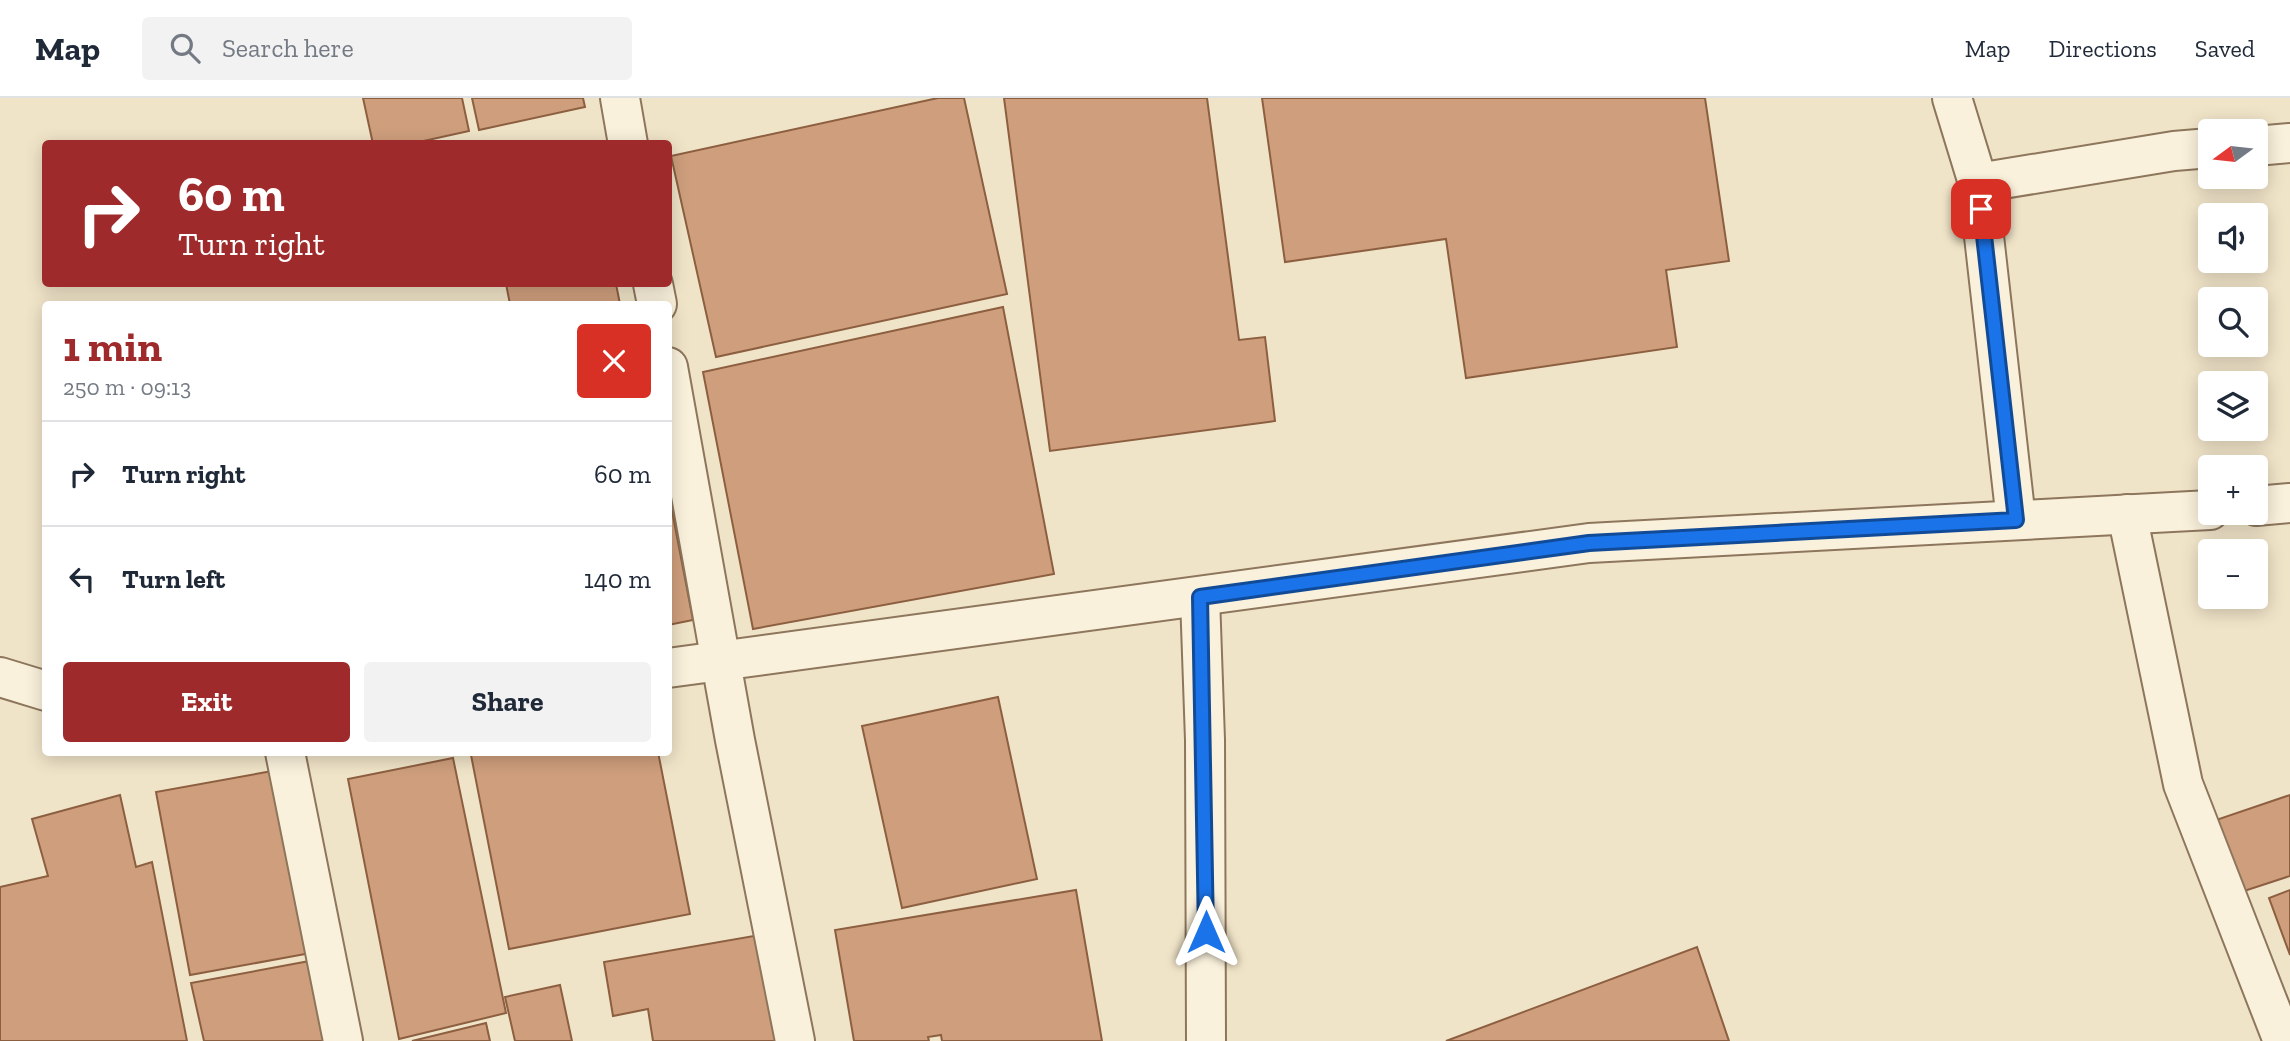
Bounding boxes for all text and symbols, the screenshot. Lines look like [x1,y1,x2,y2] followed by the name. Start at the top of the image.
[142,17,632,80] search box
[35,29,100,68] text: Map
[166,29,204,67] icon: search
[222,32,354,64] text: Search here
[1965,34,2011,63] text: Map
[2049,34,2157,63] text: Directions
[2195,34,2255,63] text: Saved
[2198,119,2268,189] north arrow
[2198,119,2268,609] map controls
[178,165,285,224] text: 60 m
[63,168,154,259] icon: right
[1951,179,2011,239] pin
[1962,190,2000,228] icon: arrive
[2198,203,2268,273] button: sound
[178,225,325,263] text: Turn right
[2198,287,2268,357] button: search
[63,321,162,372] text: 1 min
[577,324,651,398] button: close
[2198,371,2268,441] button: layers
[63,373,191,401] text: 250 m · 09:13
[63,455,101,493] icon: right
[2198,455,2268,525] button: +
[122,458,245,490] text: Turn right
[594,458,651,490] text: 60 m
[2198,539,2268,609] button: −
[63,560,101,598] icon: left
[122,563,225,595] text: Turn left
[584,563,651,595] text: 140 m
[63,662,350,742] button: Exit
[364,662,651,742] button: Share
[1169,895,1243,969] position arrow

